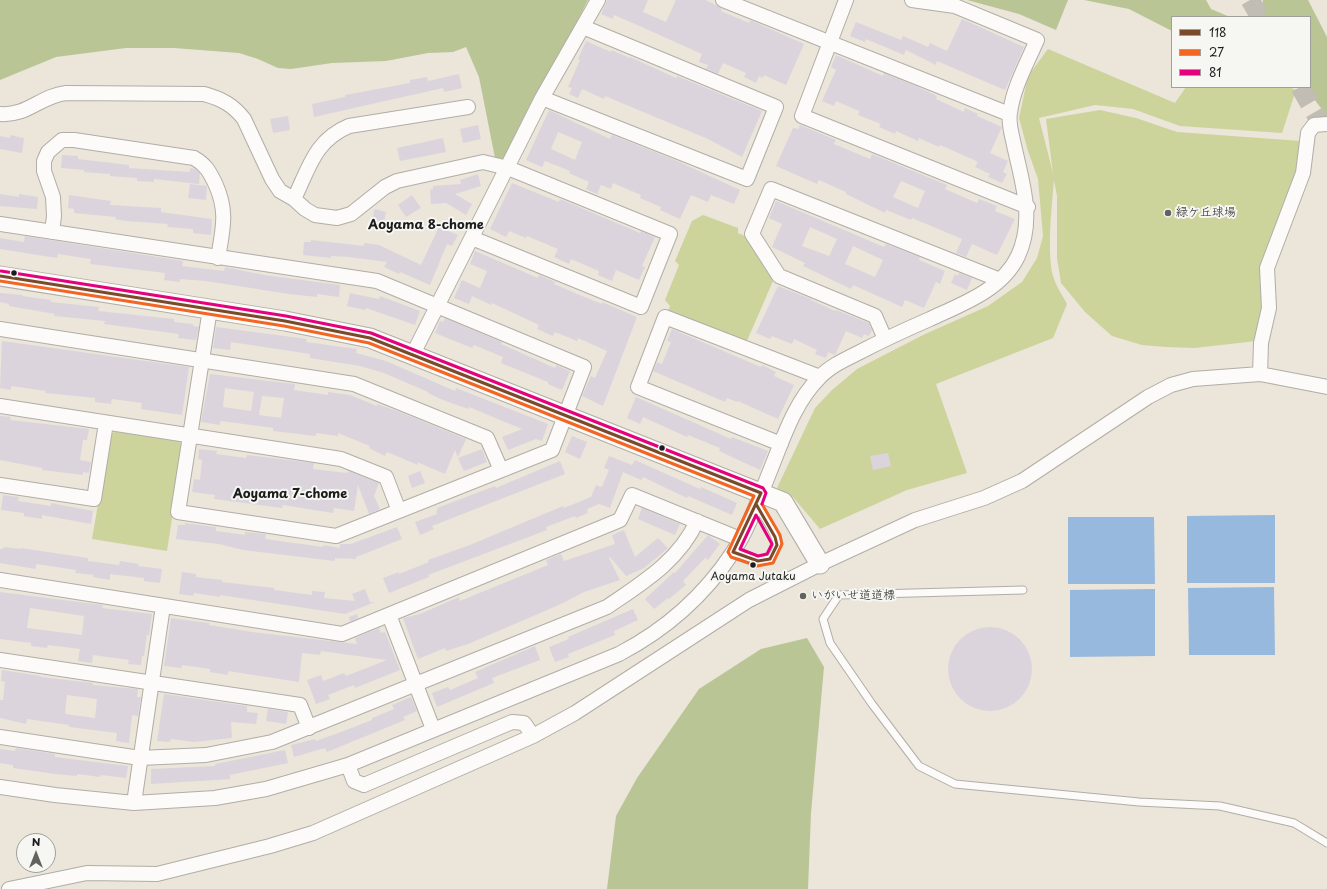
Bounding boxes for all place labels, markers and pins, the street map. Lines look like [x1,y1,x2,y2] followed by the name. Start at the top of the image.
[1176,206,1236,220] place label: 緑ケ丘球場
[1163,208,1173,218] marker: 緑ケ丘球場
[9,268,19,278] unlabelled marker
[657,443,667,453] unlabelled marker
[748,560,758,570] marker: Aoyama Jutaku
[710,570,796,584] place label: Aoyama Jutaku
[811,589,895,603] place label: いがいせ道道標
[798,591,808,601] marker: いがいせ道道標

